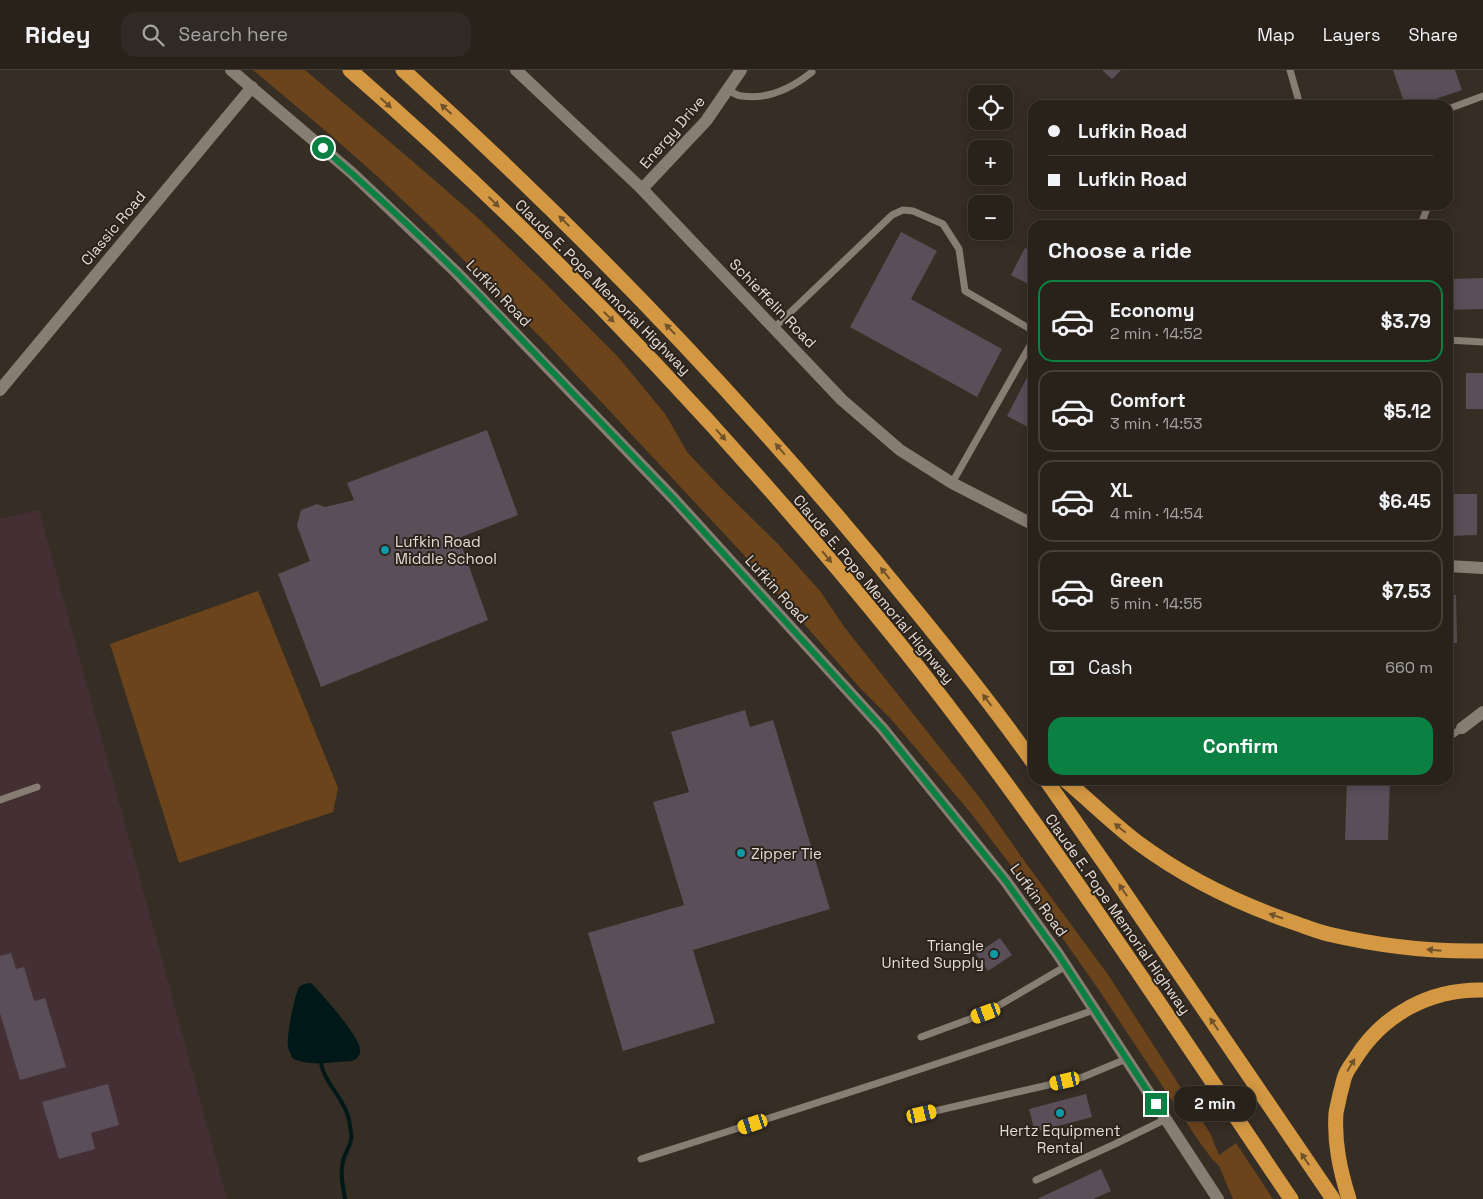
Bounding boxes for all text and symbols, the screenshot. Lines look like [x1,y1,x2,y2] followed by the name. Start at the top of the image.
[121,12,471,57] search box
[25,19,91,50] text: Ridey
[139,21,167,49] icon: search
[179,22,288,47] text: Search here
[1257,23,1295,46] text: Map
[1323,23,1380,46] text: Layers
[1408,23,1458,46] text: Share
[968,85,1013,240] map controls
[968,85,1013,130] button: locate
[635,92,709,172] street label: Energy Drive
[380,97,393,108] one-way arrow
[441,103,453,115] one-way arrow
[1078,119,1187,144] text: Lufkin Road
[312,137,334,159] route start
[968,140,1013,185] button: +
[1078,167,1187,192] text: Lufkin Road
[76,187,150,269] street label: Classic Road
[511,195,695,379] street label: Claude E. Pope Memorial Highway
[968,195,1013,240] button: −
[488,196,500,208] one-way arrow
[558,215,570,227] one-way arrow
[1048,236,1192,264] text: Choose a ride
[726,254,820,352] street label: Schieffelin Road
[462,256,536,330] street label: Lufkin Road
[1110,298,1194,323] text: Economy
[1050,299,1095,344] icon: car
[1381,309,1431,334] text: $3.79
[603,310,615,322] one-way arrow
[1110,323,1202,344] text: 2 min · 14:52
[664,324,676,336] one-way arrow
[1110,388,1186,413] text: Comfort
[1050,389,1095,434] icon: car
[1384,399,1431,424] text: $5.12
[1110,413,1202,434] text: 3 min · 14:53
[715,428,727,440] one-way arrow
[775,442,786,455] one-way arrow
[1110,478,1133,503] text: XL
[1050,479,1095,524] icon: car
[1379,489,1431,514] text: $6.45
[789,491,959,687] street label: Claude E. Pope Memorial Highway
[1110,503,1203,524] text: 4 min · 14:54
[395,532,497,568] place label: Lufkin Road Middle School
[379,544,391,556] marker: Lufkin Road Middle School
[741,551,813,627] street label: Lufkin Road
[822,551,833,564] one-way arrow
[880,566,891,579] one-way arrow
[1110,568,1163,593] text: Green
[1050,569,1095,614] icon: car
[1382,579,1431,604] text: $7.53
[1110,593,1202,614] text: 5 min · 14:55
[1048,654,1076,682] icon: cash
[1088,655,1133,680] text: Cash
[1385,657,1433,678] text: 660 m
[981,694,992,707] one-way arrow
[1048,717,1433,775] button: Confirm
[1041,810,1195,1018] street label: Claude E. Pope Memorial Highway
[1114,823,1127,834] one-way arrow
[751,844,822,863] place label: Zipper Tie
[735,847,747,859] marker: Zipper Tie
[1006,860,1072,940] street label: Lufkin Road
[1118,883,1128,896] one-way arrow
[1268,912,1283,920] one-way arrow
[882,936,984,972] place label: Triangle United Supply
[1426,946,1442,954] one-way arrow
[988,948,1000,960] marker: Triangle United Supply
[969,1001,1002,1025] car
[1209,1017,1219,1031] one-way arrow
[1347,1059,1356,1072] one-way arrow
[1048,1070,1081,1092] car
[1174,1086,1256,1122] callout: 2 min
[1145,1093,1167,1115] route end
[1194,1093,1236,1114] text: 2 min
[905,1103,938,1125] car
[1054,1107,1066,1119] marker: Hertz Equipment Rental
[736,1112,769,1136] car
[999,1121,1121,1157] place label: Hertz Equipment Rental
[1300,1152,1310,1165] one-way arrow

